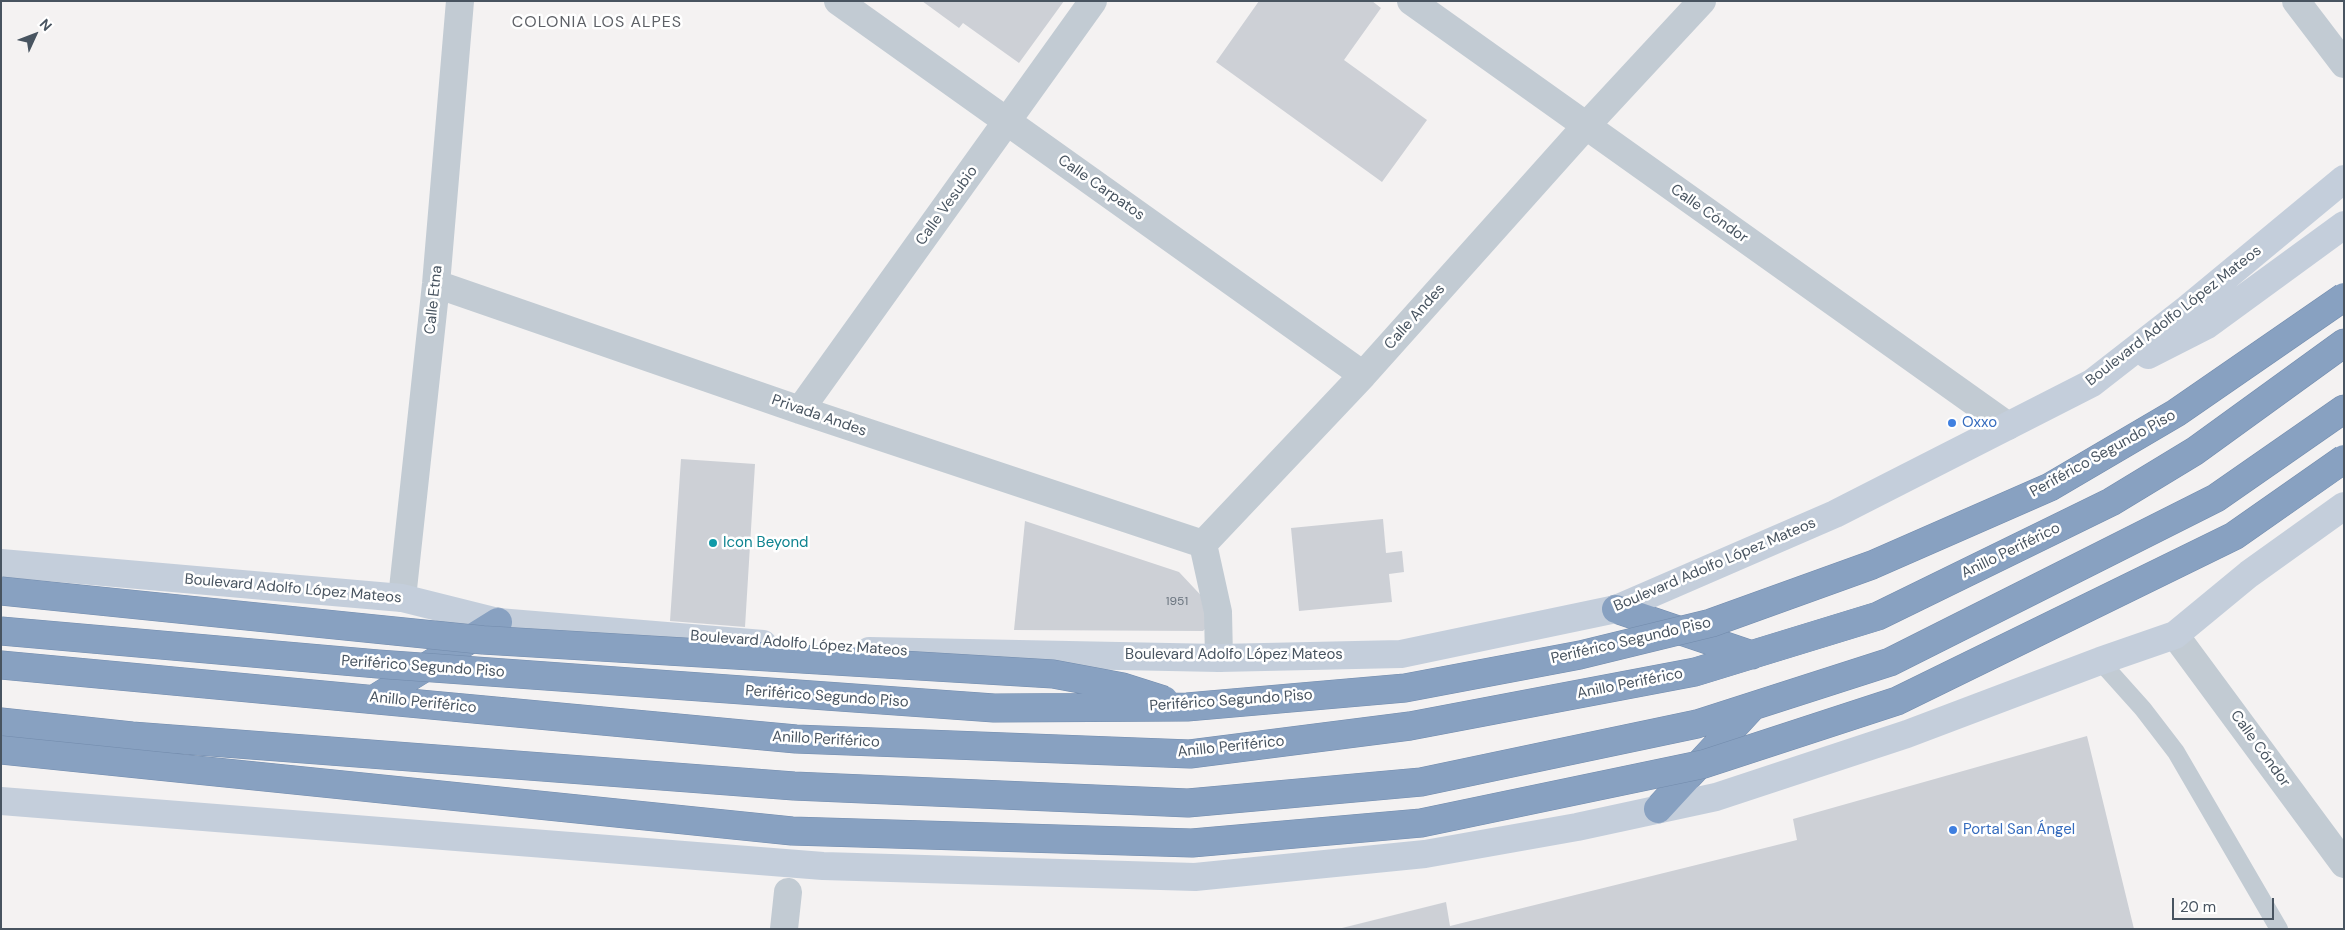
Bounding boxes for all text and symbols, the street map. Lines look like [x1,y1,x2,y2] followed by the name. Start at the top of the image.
[10,10,60,60] north arrow
[510,13,684,33] district label: COLONIA LOS ALPES
[36,15,56,35] text: N
[1054,151,1148,225] street label: Calle Carpatos
[912,163,982,249] street label: Calle Vesubio
[1667,181,1751,247] street label: Calle Cóndor
[2083,242,2265,390] street label: Boulevard Adolfo López Mateos
[421,265,447,335] street label: Calle Etna
[1381,280,1449,354] street label: Calle Andes
[769,391,869,441] street label: Privada Andes
[2027,406,2179,502] street label: Periférico Segundo Piso
[1962,414,1997,432] place label: Oxxo
[1946,417,1958,429] marker: Oxxo
[1611,514,1819,616] street label: Boulevard Adolfo López Mateos
[1959,519,2063,583] street label: Anillo Periférico
[723,534,808,552] place label: Icon Beyond
[707,537,719,549] marker: Icon Beyond
[184,571,402,607] street label: Boulevard Adolfo López Mateos
[1166,595,1188,609] house number: 1951
[1549,614,1713,668] street label: Periférico Segundo Piso
[690,627,908,661] street label: Boulevard Adolfo López Mateos
[1125,646,1343,664] street label: Boulevard Adolfo López Mateos
[341,652,505,682] street label: Periférico Segundo Piso
[1575,665,1685,703] street label: Anillo Periférico
[745,682,909,712] street label: Periférico Segundo Piso
[1149,686,1313,716] street label: Periférico Segundo Piso
[369,688,477,718] street label: Anillo Periférico
[2226,707,2294,791] street label: Calle Cóndor
[772,728,880,752] street label: Anillo Periférico
[1177,732,1285,762] street label: Anillo Periférico
[1963,821,2075,839] place label: Portal San Ángel
[1947,824,1959,836] marker: Portal San Ángel
[2175,888,2278,920] scale bar
[2180,897,2216,917] text: 20 m

